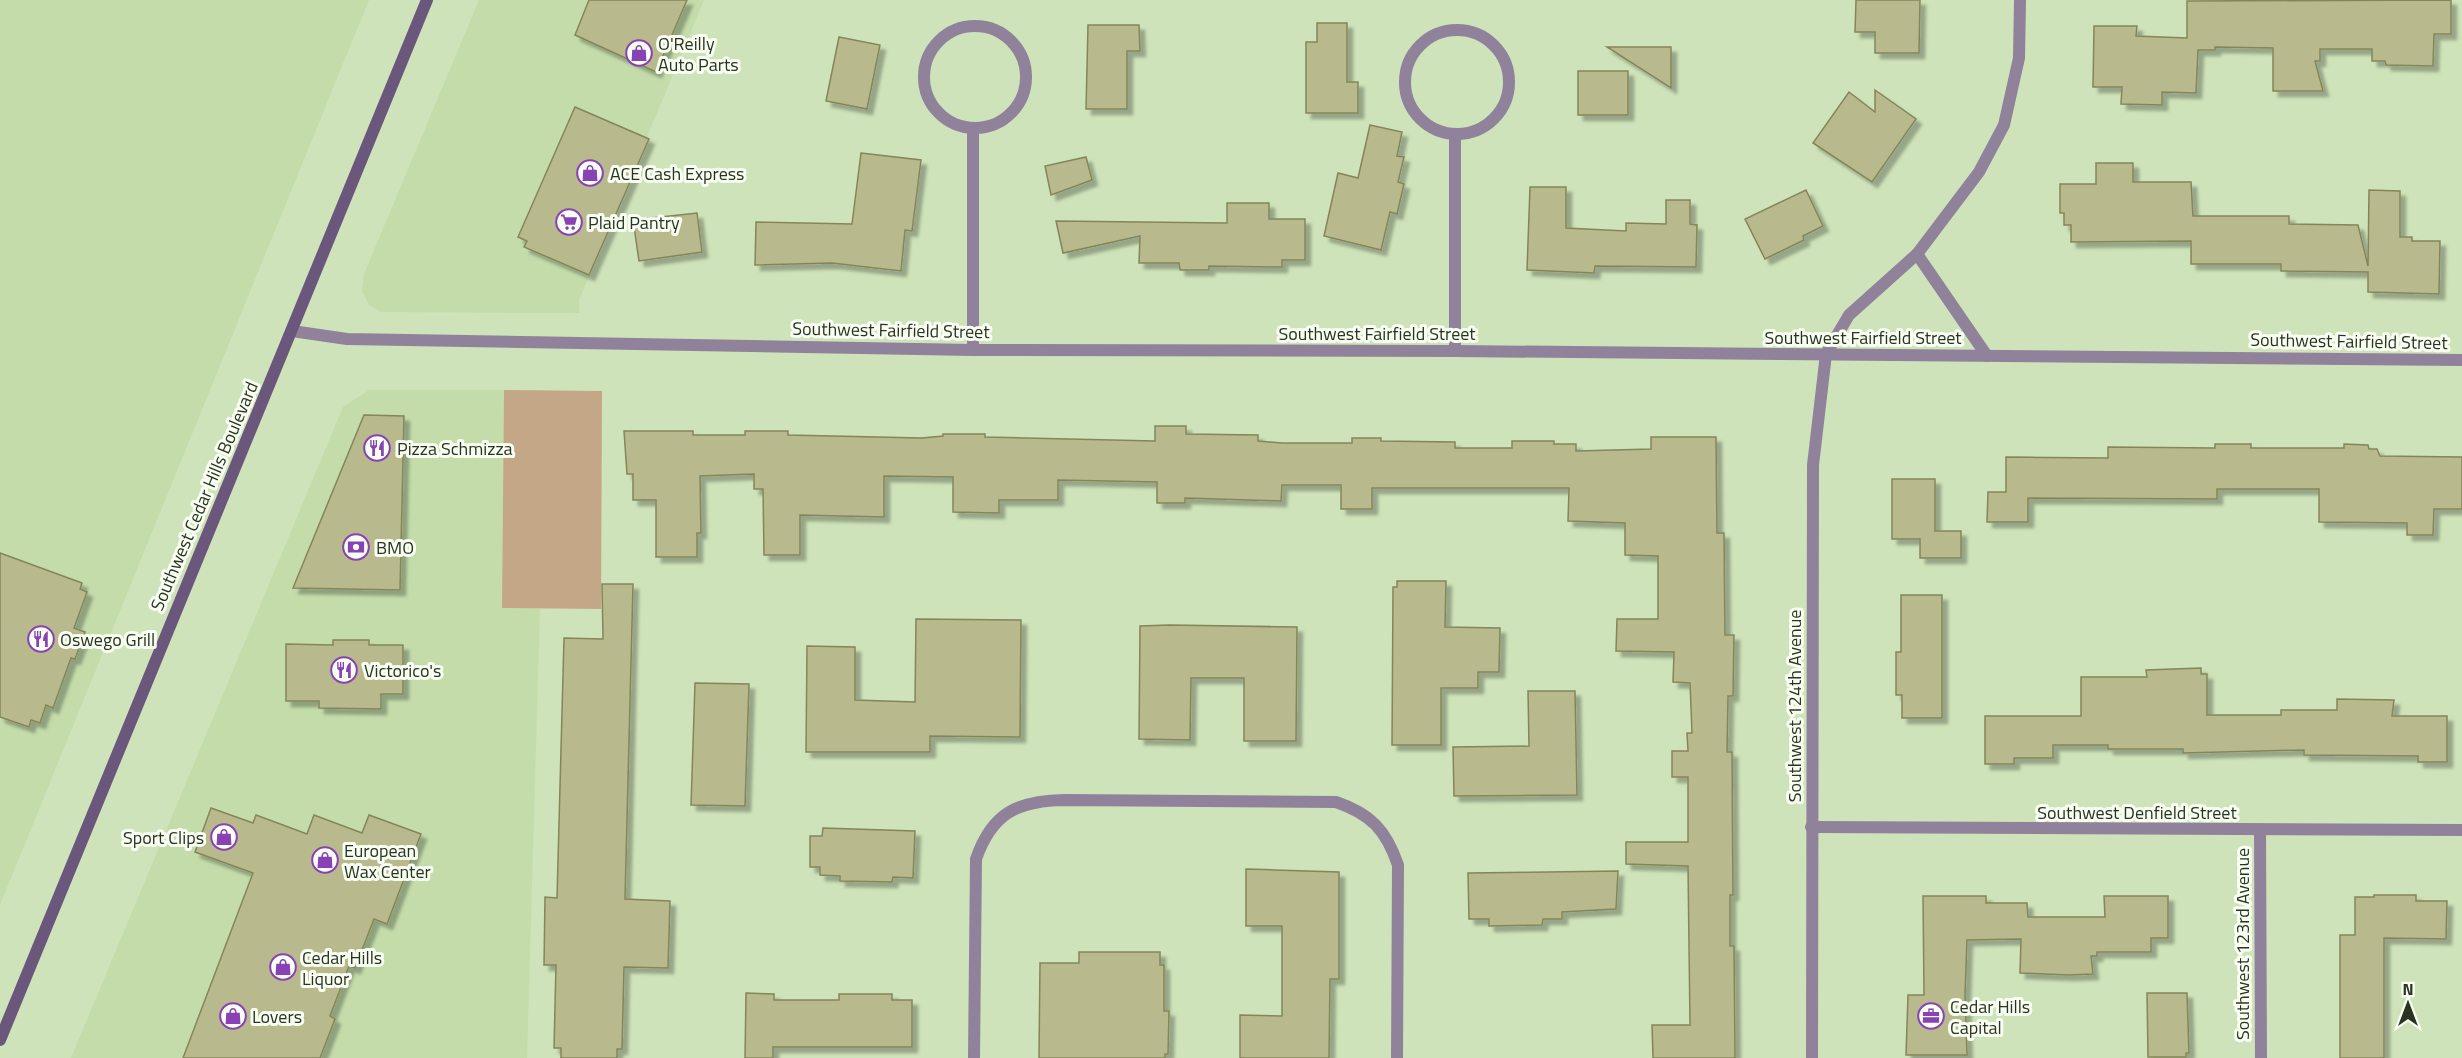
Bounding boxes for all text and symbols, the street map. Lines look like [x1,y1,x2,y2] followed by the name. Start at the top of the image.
[658,30,739,78] place label: O'Reilly Auto Parts
[624,38,654,68] shop icon: O'Reilly Auto Parts
[575,158,605,188] shop icon: ACE Cash Express
[610,160,744,187] place label: ACE Cash Express
[554,207,584,237] supermarket icon: Plaid Pantry
[588,209,680,236] place label: Plaid Pantry
[792,315,990,345] street label: Southwest Fairfield Street
[1278,320,1476,347] street label: Southwest Fairfield Street
[1764,324,1962,351] street label: Southwest Fairfield Street
[2250,326,2448,356] street label: Southwest Fairfield Street
[143,377,265,615] street label: Southwest Cedar Hills Boulevard
[362,433,392,463] restaurant icon: Pizza Schmizza
[397,435,513,462] place label: Pizza Schmizza
[341,532,371,562] bank icon: BMO
[376,534,414,561] place label: BMO
[1781,610,1808,802] street label: Southwest 124th Avenue
[26,624,56,654] restaurant icon: Oswego Grill
[60,626,155,653] place label: Oswego Grill
[329,655,359,685] restaurant icon: Victorico's
[364,657,441,684] place label: Victorico's
[2037,799,2237,826] street label: Southwest Denfield Street
[209,822,239,852] shop icon: Sport Clips
[123,824,204,851] place label: Sport Clips
[344,837,431,885] place label: European Wax Center
[310,845,340,875] shop icon: European Wax Center
[2229,848,2256,1040] street label: Southwest 123rd Avenue
[302,944,382,992] place label: Cedar Hills Liquor
[268,952,298,982] shop icon: Cedar Hills Liquor
[2378,974,2438,1034] north arrow
[2402,977,2414,1001] text: N
[1950,993,2030,1041] place label: Cedar Hills Capital
[218,1001,248,1031] shop icon: Lovers
[1916,1001,1946,1031] office icon: Cedar Hills Capital
[252,1003,302,1030] place label: Lovers

